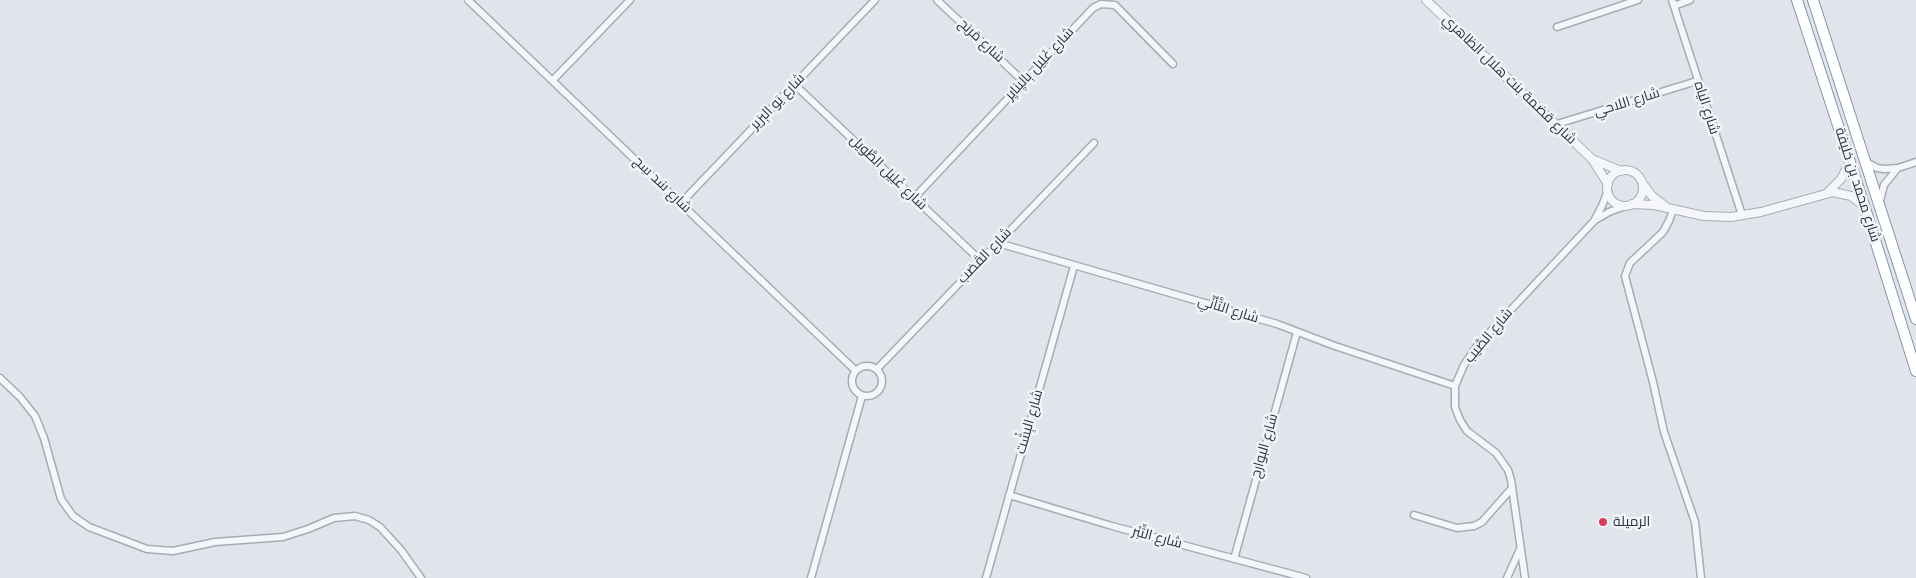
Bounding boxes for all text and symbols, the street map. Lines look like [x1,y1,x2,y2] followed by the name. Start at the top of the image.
[1439,12,1579,148] street label: شارع قضمة بنت هلال الظاهري
[955,16,1007,66] street label: شارع مَربَح
[1002,24,1078,104] street label: شارع غَلِيل بِاليِنايِر
[747,70,809,134] street label: شارع يَو البِرَير
[1690,79,1722,137] street label: شارع الياه
[1592,85,1662,121] street label: شارع اللاحي
[1831,126,1883,244] street label: شارع محمد بن خليفة
[846,132,930,214] street label: شارع غَلِيل الطَّويل
[630,153,694,217] street label: شارع سَد سِج
[954,225,1016,287] street label: شارع القَصَب
[1196,293,1260,327] street label: شارع التَّأنِّي
[1461,305,1517,367] street label: شارع الصَّيب
[1013,388,1047,456] street label: شارع البِشْت
[1248,412,1282,480] street label: شارع البوارح
[1613,514,1650,530] place label: الرميلة
[1597,516,1609,528] marker: الرميلة
[1130,523,1184,553] street label: شارع التِّبْر

